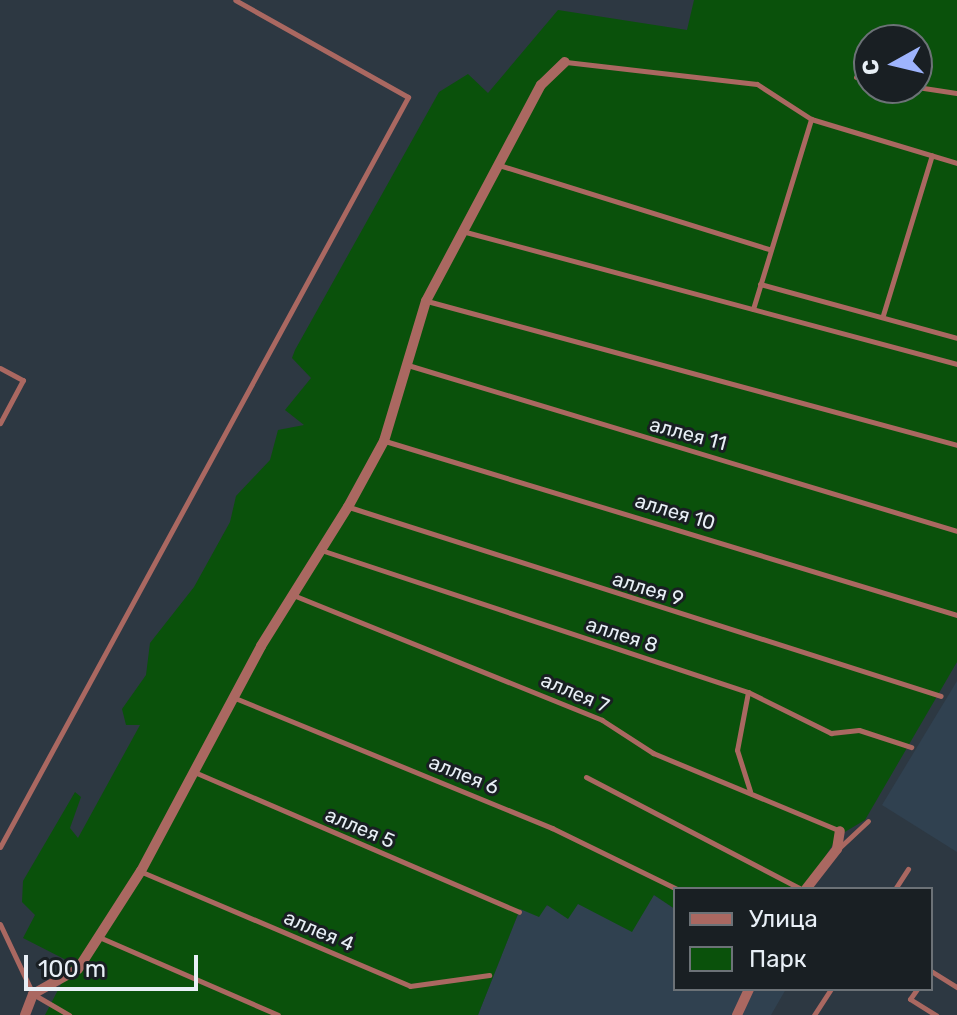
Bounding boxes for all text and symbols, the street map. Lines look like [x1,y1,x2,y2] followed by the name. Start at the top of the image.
[853,24,933,104] north arrow
[856,58,885,77] text: С
[647,412,729,456] street label: аллея 11
[632,488,718,536] street label: аллея 10
[610,567,686,611] street label: аллея 9
[583,612,661,658] street label: аллея 8
[537,668,613,718] street label: аллея 7
[426,750,502,800] street label: аллея 6
[322,803,398,853] street label: аллея 5
[673,887,933,991] legend
[749,905,818,933] text: Улица
[280,906,358,956] street label: аллея 4
[28,939,202,989] scale bar
[749,945,807,973] text: Парк
[38,955,106,983] text: 100 m

